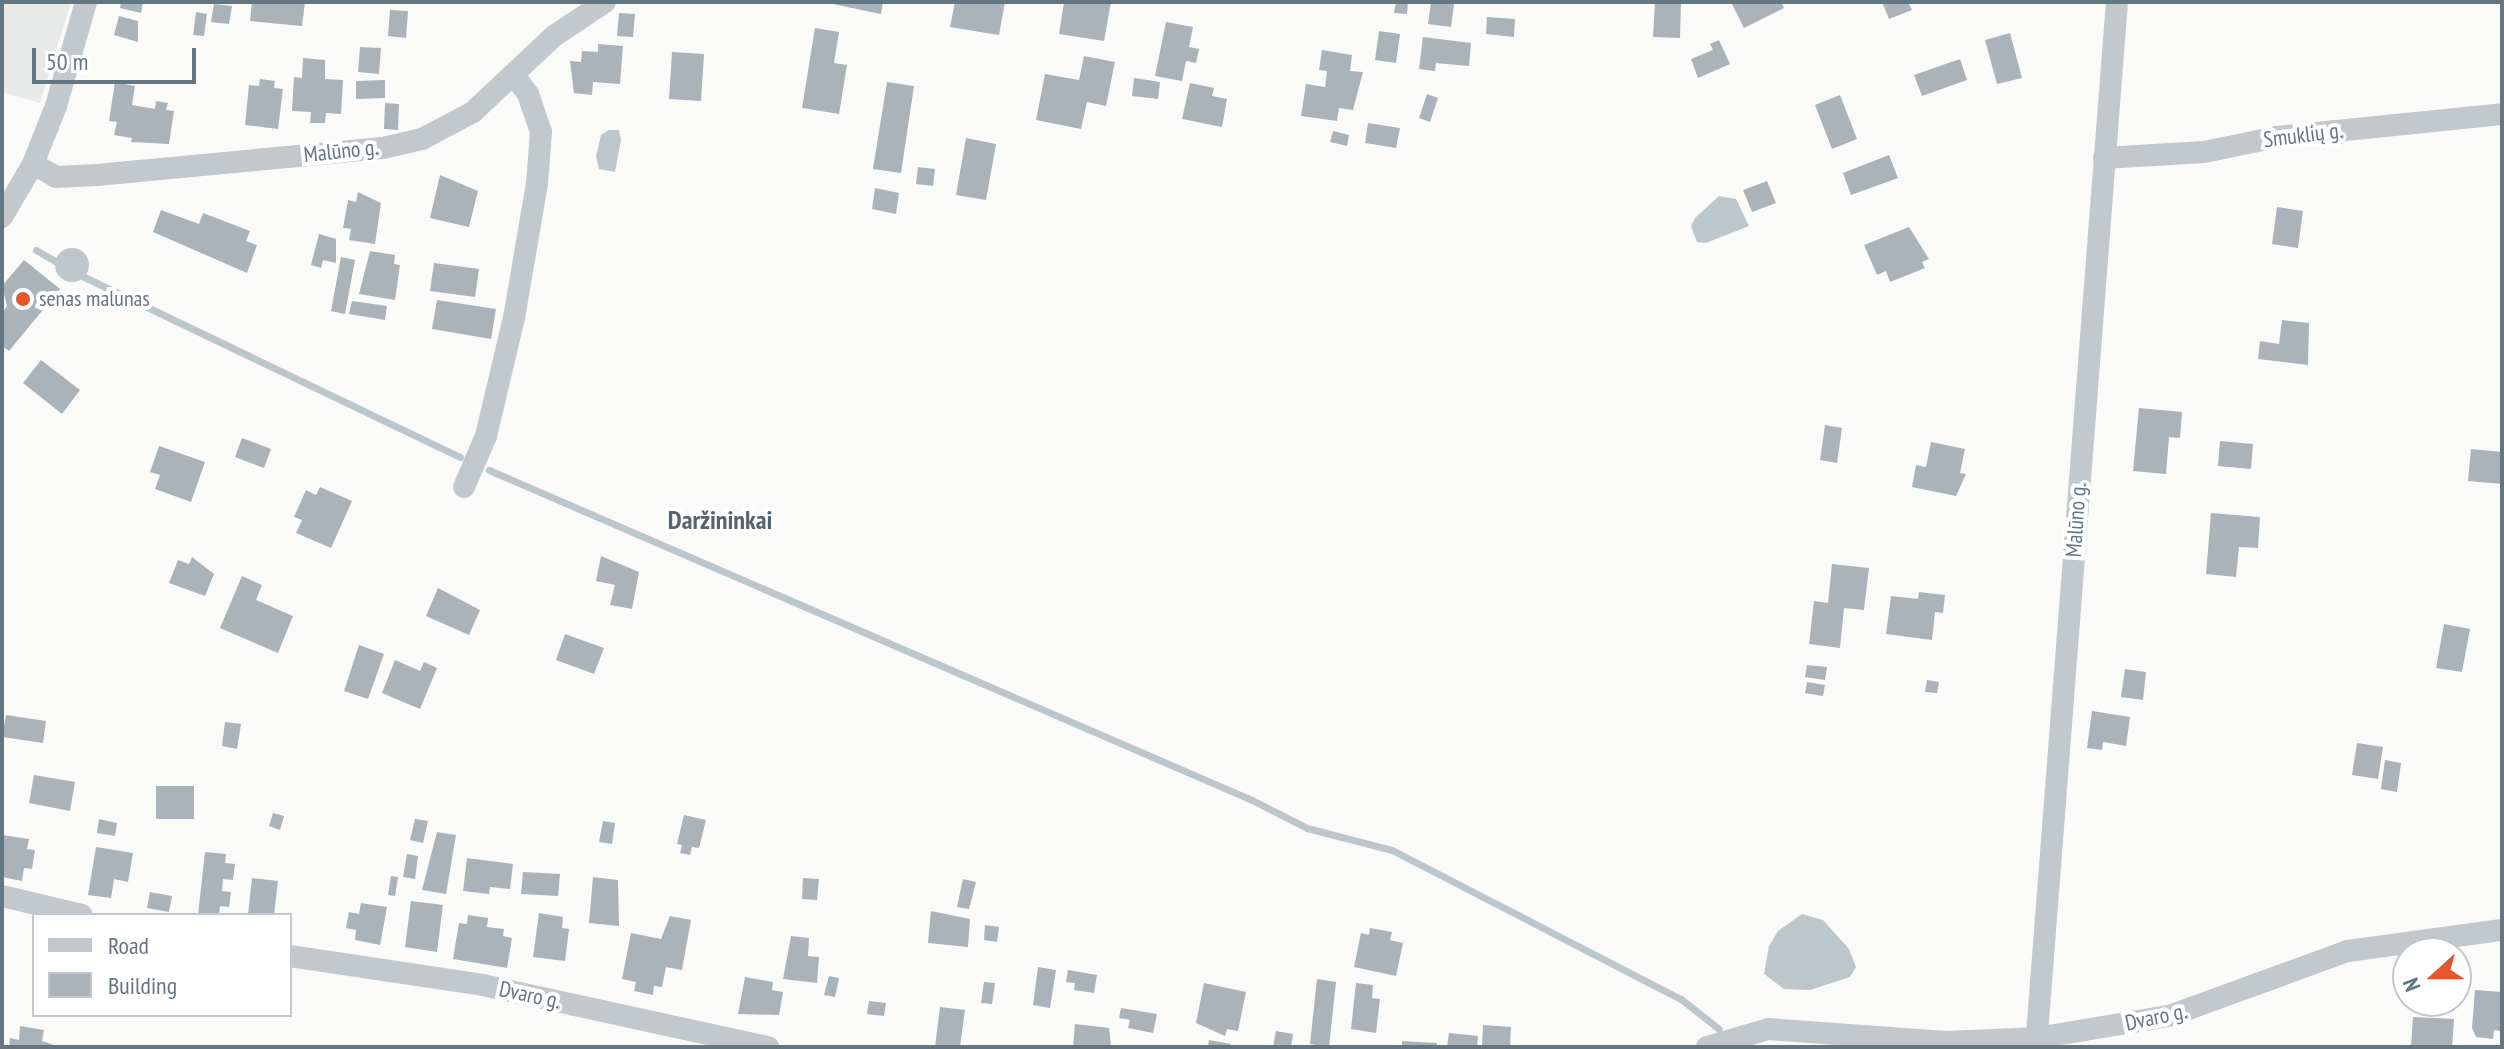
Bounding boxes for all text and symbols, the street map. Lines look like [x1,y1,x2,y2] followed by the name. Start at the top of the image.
[36,32,200,82] scale bar
[46,46,88,77] text: 50 m
[2262,117,2344,153] street label: Smuklių g.
[302,134,380,168] street label: Malūno g.
[39,286,150,312] place label: senas malunas
[14,290,32,308] marker: senas malunas
[2060,482,2092,558] street label: Malūno g.
[668,504,772,536] district label: Daržininkai
[32,913,292,1017] legend
[108,930,149,961] text: Road
[2392,937,2472,1017] north arrow
[108,970,177,1001] text: Building
[2396,974,2427,995] text: N
[497,976,563,1014] street label: Dvaro g.
[2123,998,2189,1036] street label: Dvaro g.

